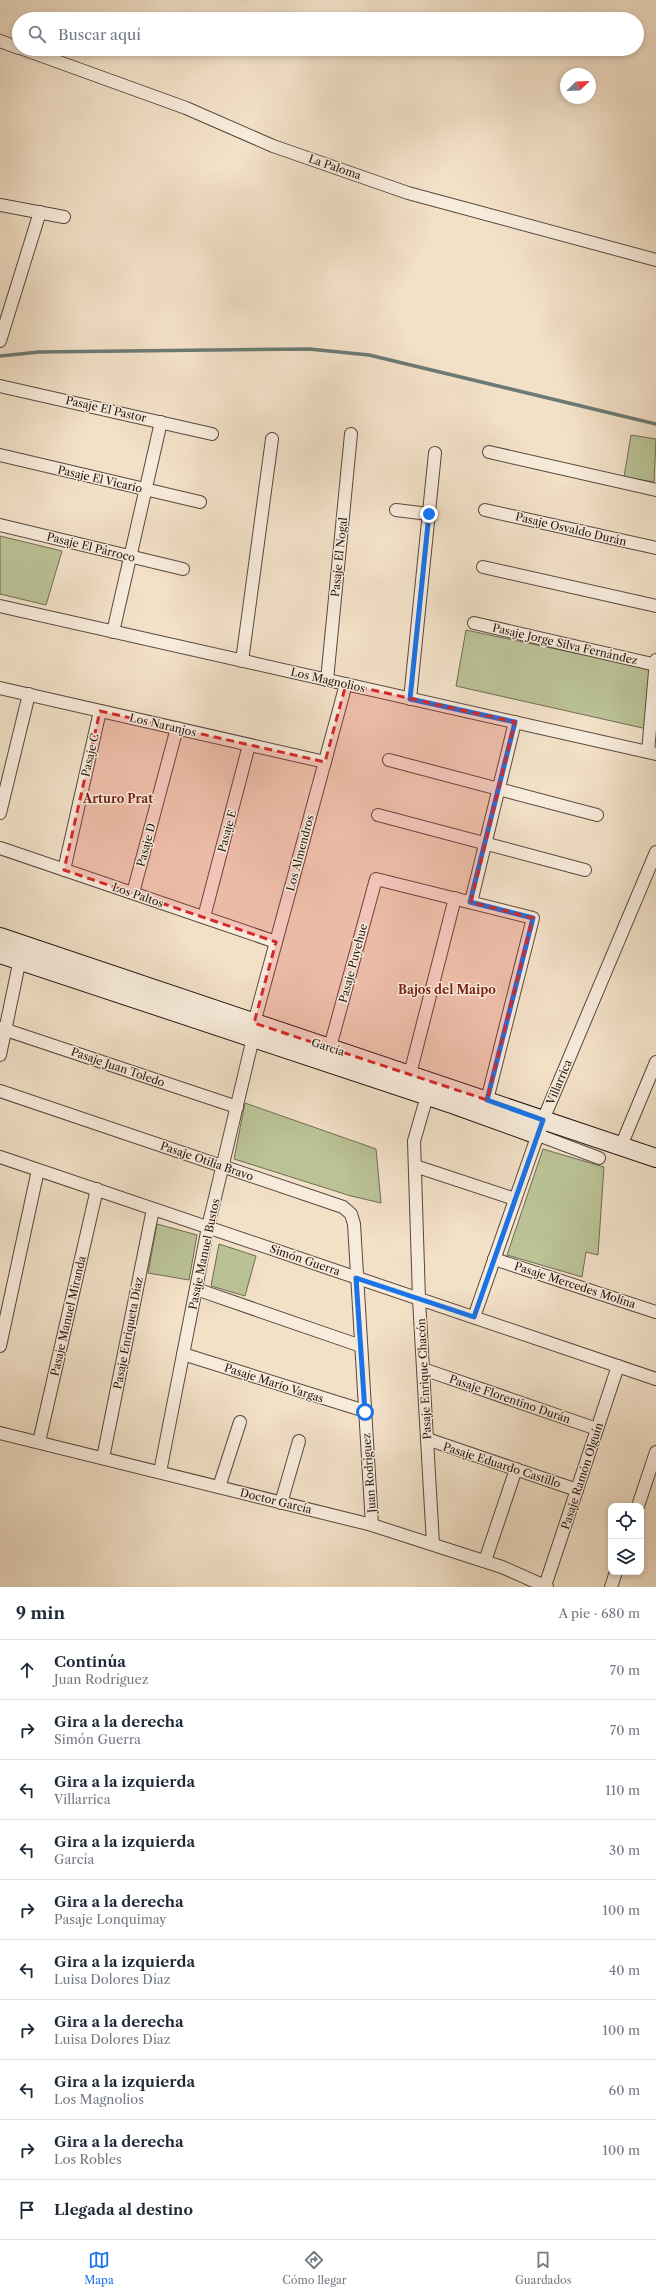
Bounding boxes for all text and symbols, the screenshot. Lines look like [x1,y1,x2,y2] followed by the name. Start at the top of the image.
[12,12,644,56] search box
[26,23,48,45] icon: search
[58,25,141,44] text: Buscar aquí
[560,68,596,104] north arrow
[307,151,363,183] street label: La Paloma
[64,393,148,425] street label: Pasaje El Pastor
[56,462,144,496] street label: Pasaje El Vicario
[420,505,438,523] route end
[514,509,628,549] street label: Pasaje Osvaldo Durán
[328,516,350,597] street label: Pasaje El Nogal
[45,529,137,565] street label: Pasaje El Párroco
[491,620,639,668] street label: Pasaje Jorge Silva Fernández
[289,665,367,695] street label: Los Magnolios
[128,711,198,740] street label: Los Naranjos
[78,732,102,778] street label: Pasaje C
[82,791,153,806] district label: Arturo Prat
[215,808,239,854] street label: Pasaje E
[283,813,317,893] street label: Los Almendros
[133,822,159,868] street label: Pasaje D
[111,880,166,910] street label: Los Paltos
[336,922,370,1004] street label: Pasaje Puyehue
[398,982,496,997] district label: Bajos del Maipo
[310,1035,347,1059] street label: García
[69,1044,167,1090] street label: Pasaje Juan Toledo
[543,1057,575,1108] street label: Villarrica
[159,1139,256,1184] street label: Pasaje Otilia Bravo
[185,1197,223,1311] street label: Pasaje Manuel Bustos
[268,1241,342,1279] street label: Simón Guerra
[47,1254,89,1377] street label: Pasaje Manuel Miranda
[513,1259,638,1311] street label: Pasaje Mercedes Molina
[110,1275,146,1390] street label: Pasaje Enriqueta Díaz
[414,1318,434,1440] street label: Pasaje Enrique Chacón
[223,1360,326,1406] street label: Pasaje Mario Vargas
[448,1372,572,1426] street label: Pasaje Florentino Durán
[356,1403,374,1421] route start
[558,1421,606,1531] street label: Pasaje Ramón Olguín
[359,1432,379,1515] street label: Juan Rodríguez
[441,1439,563,1491] street label: Pasaje Eduardo Castillo
[239,1485,314,1517] street label: Doctor García
[608,1503,644,1575] map controls
[608,1503,644,1539] button: locate
[608,1539,644,1575] button: layers
[16,1603,65,1623] text: 9 min
[558,1605,640,1621] text: A pie · 680 m
[54,1652,126,1671] text: Continúa
[16,1659,38,1681] icon: ahead
[610,1662,640,1678] text: 70 m
[54,1671,149,1687] text: Juan Rodríguez
[54,1712,184,1731] text: Gira a la derecha
[16,1719,38,1741] icon: right
[610,1722,640,1738] text: 70 m
[54,1731,141,1747] text: Simón Guerra
[54,1772,195,1791] text: Gira a la izquierda
[16,1779,38,1801] icon: left
[605,1782,640,1798] text: 110 m
[54,1791,111,1807] text: Villarrica
[54,1832,195,1851] text: Gira a la izquierda
[16,1839,38,1861] icon: left
[609,1842,640,1858] text: 30 m
[54,1851,94,1867] text: García
[54,1892,184,1911] text: Gira a la derecha
[16,1899,38,1921] icon: right
[602,1902,640,1918] text: 100 m
[54,1911,167,1927] text: Pasaje Lonquimay
[54,1952,195,1971] text: Gira a la izquierda
[16,1959,38,1981] icon: left
[609,1962,640,1978] text: 40 m
[54,1971,170,1987] text: Luisa Dolores Díaz
[54,2012,184,2031] text: Gira a la derecha
[16,2019,38,2041] icon: right
[602,2022,640,2038] text: 100 m
[54,2031,170,2047] text: Luisa Dolores Díaz
[54,2072,195,2091] text: Gira a la izquierda
[16,2079,38,2101] icon: left
[609,2082,640,2098] text: 60 m
[54,2091,144,2107] text: Los Magnolios
[54,2132,184,2151] text: Gira a la derecha
[16,2139,38,2161] icon: right
[602,2142,640,2158] text: 100 m
[54,2151,122,2167] text: Los Robles
[16,2199,38,2221] icon: arrive
[54,2200,193,2219] text: Llegada al destino
[84,2249,114,2287] tab: Mapa
[282,2249,346,2287] tab: Cómo llegar
[515,2249,572,2287] tab: Guardados

